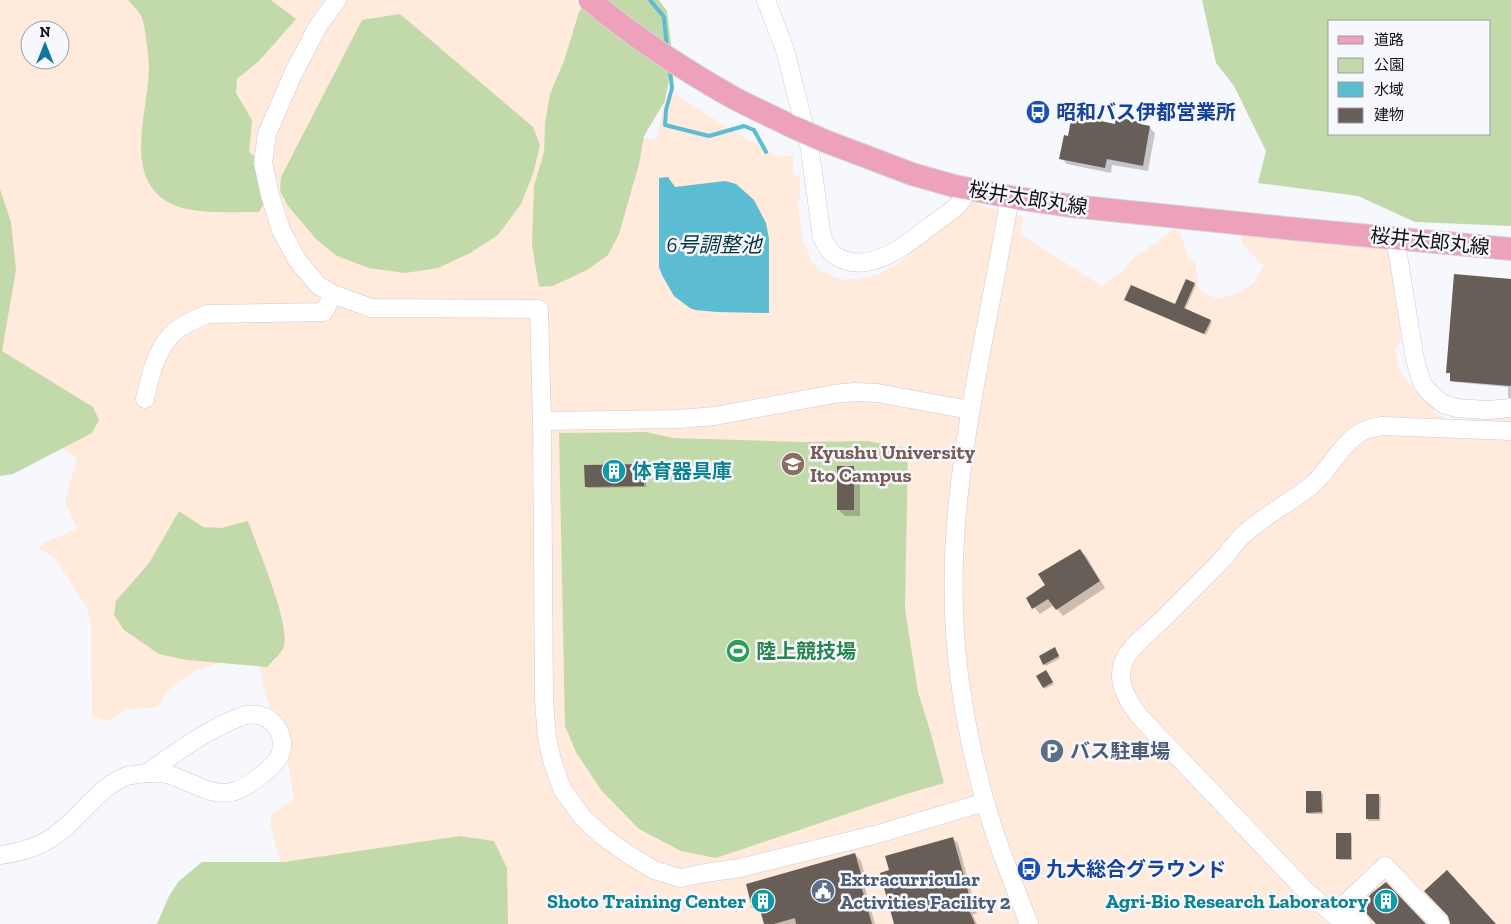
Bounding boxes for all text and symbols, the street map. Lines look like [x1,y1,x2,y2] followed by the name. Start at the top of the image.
[20,20,70,70] north arrow
[1328,20,1491,135] legend
[40,24,51,41] text: N
[1374,31,1404,49] text: 道路
[1374,56,1404,74] text: 公園
[1374,81,1404,99] text: 水域
[1025,99,1051,125] bus stop icon: 昭和バス伊都営業所
[1056,100,1236,124] place label: 昭和バス伊都営業所
[1374,106,1404,124] text: 建物
[967,177,1089,219] street label: 桜井太郎丸線
[1369,223,1491,259] street label: 桜井太郎丸線
[666,232,764,257] water label: 6号調整池
[810,440,975,487] place label: Kyushu University Ito Campus
[780,451,806,477] school or university icon: Kyushu University Ito Campus
[601,458,627,484] building icon: 体育器具庫
[632,459,732,483] place label: 体育器具庫
[725,638,751,664] sports icon: 陸上競技場
[756,639,856,663] place label: 陸上競技場
[1039,738,1065,764] parking icon: バス駐車場
[1070,739,1170,763] place label: バス駐車場
[1016,856,1042,882] bus stop icon: 九大総合グラウンド
[1046,857,1226,881] place label: 九大総合グラウンド
[840,867,1011,914] place label: Extracurricular Activities Facility 2
[810,878,836,904] public building icon: Extracurricular Activities Facility 2
[750,888,776,914] building icon: Shoto Training Center
[1373,888,1399,914] building icon: Agri-Bio Research Laboratory
[547,889,746,913] place label: Shoto Training Center
[1106,889,1368,913] place label: Agri-Bio Research Laboratory

